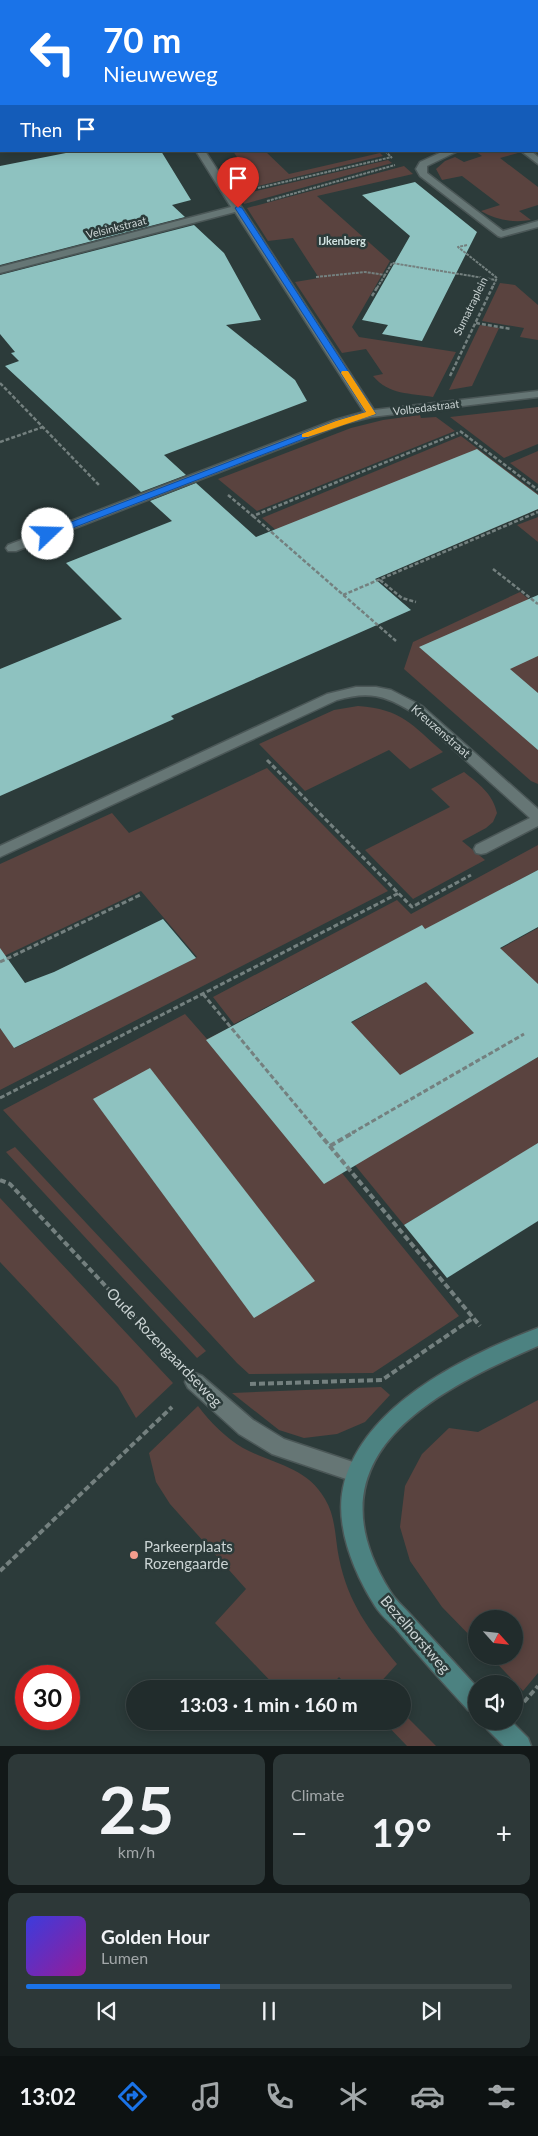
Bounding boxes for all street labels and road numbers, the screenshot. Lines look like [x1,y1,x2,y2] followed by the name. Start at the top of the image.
[85,213,148,241] street label: Velsinkstraat
[450,275,490,337] street label: Sumatraplein
[392,396,460,418] street label: Volbedastraat
[408,701,474,761] street label: Kreuzenstraat
[103,1284,227,1410] street label: Oude Rozengaardseweg
[377,1591,455,1677] street label: Bezelhorstweg

